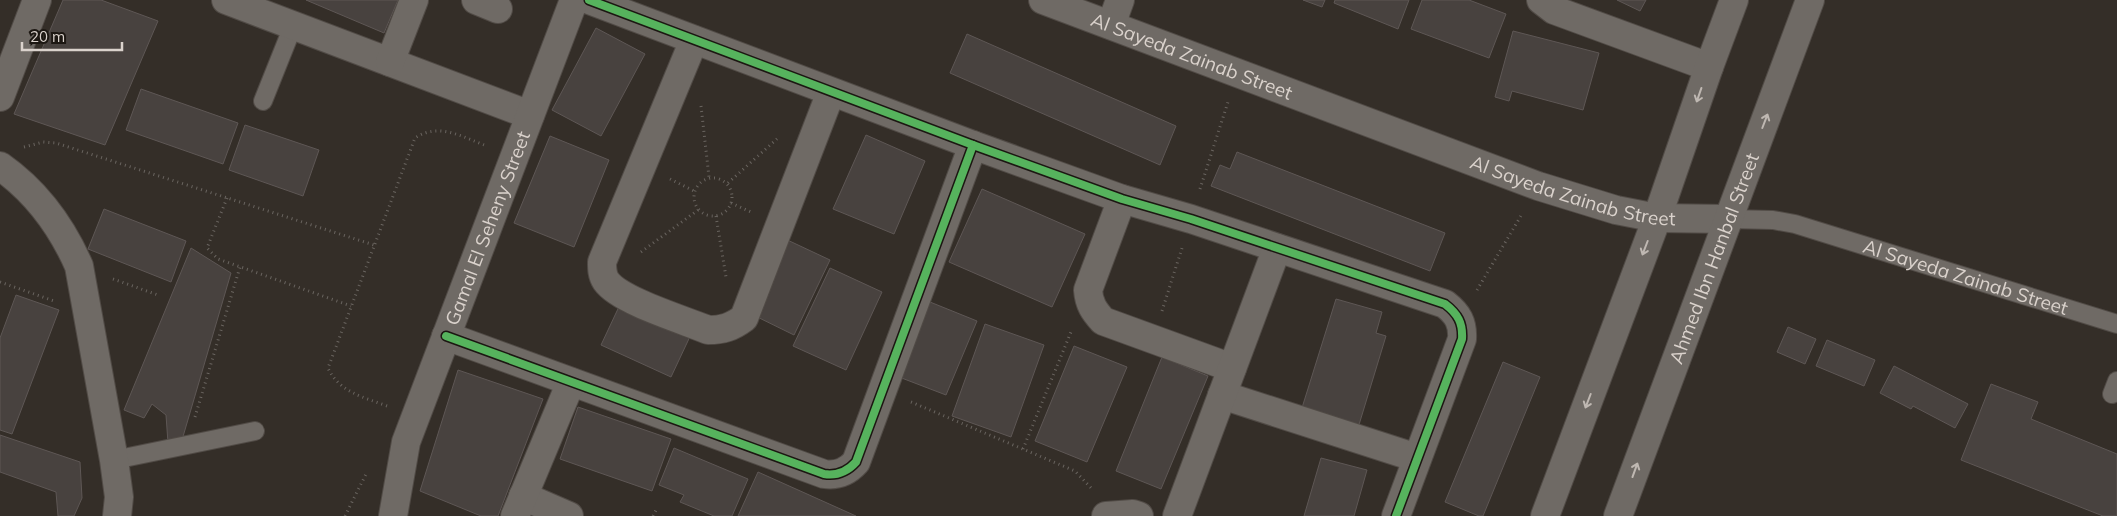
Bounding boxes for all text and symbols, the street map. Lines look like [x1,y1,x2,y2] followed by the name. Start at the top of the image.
[1088,7,1296,105] street label: Al Sayeda Zainab Street
[22,20,122,52] scale bar
[30,27,65,46] text: 20 m
[1694,87,1703,102] one-way arrow
[1761,114,1770,129] one-way arrow
[440,127,535,329] street label: Gamal El Seheny Street
[1664,149,1764,367] street label: Ahmed Ibn Hanbal Street
[1467,150,1676,230] street label: Al Sayeda Zainab Street
[1860,234,2071,320] street label: Al Sayeda Zainab Street
[1640,240,1649,256] one-way arrow
[1583,392,1592,408] one-way arrow
[1631,463,1640,478] one-way arrow

